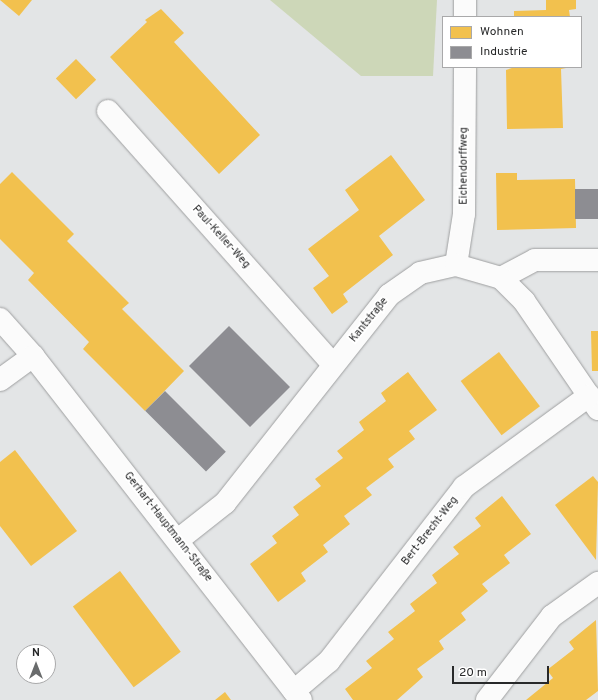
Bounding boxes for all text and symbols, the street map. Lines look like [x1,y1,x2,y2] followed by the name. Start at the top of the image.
[442,16,582,68] legend
[480,24,524,40] text: Wohnen
[480,44,528,60] text: Industrie
[457,127,471,205] street label: Eichendorffweg
[189,203,253,271] street label: Paul-Keller-Weg
[347,295,391,345] street label: Kantstraße
[121,469,215,585] street label: Gerhart-Hauptmann-Straße
[399,494,461,568] street label: Bert-Brecht-Weg
[16,644,56,684] north arrow
[32,646,40,660] text: N
[454,658,551,684] scale bar
[459,665,487,681] text: 20 m

